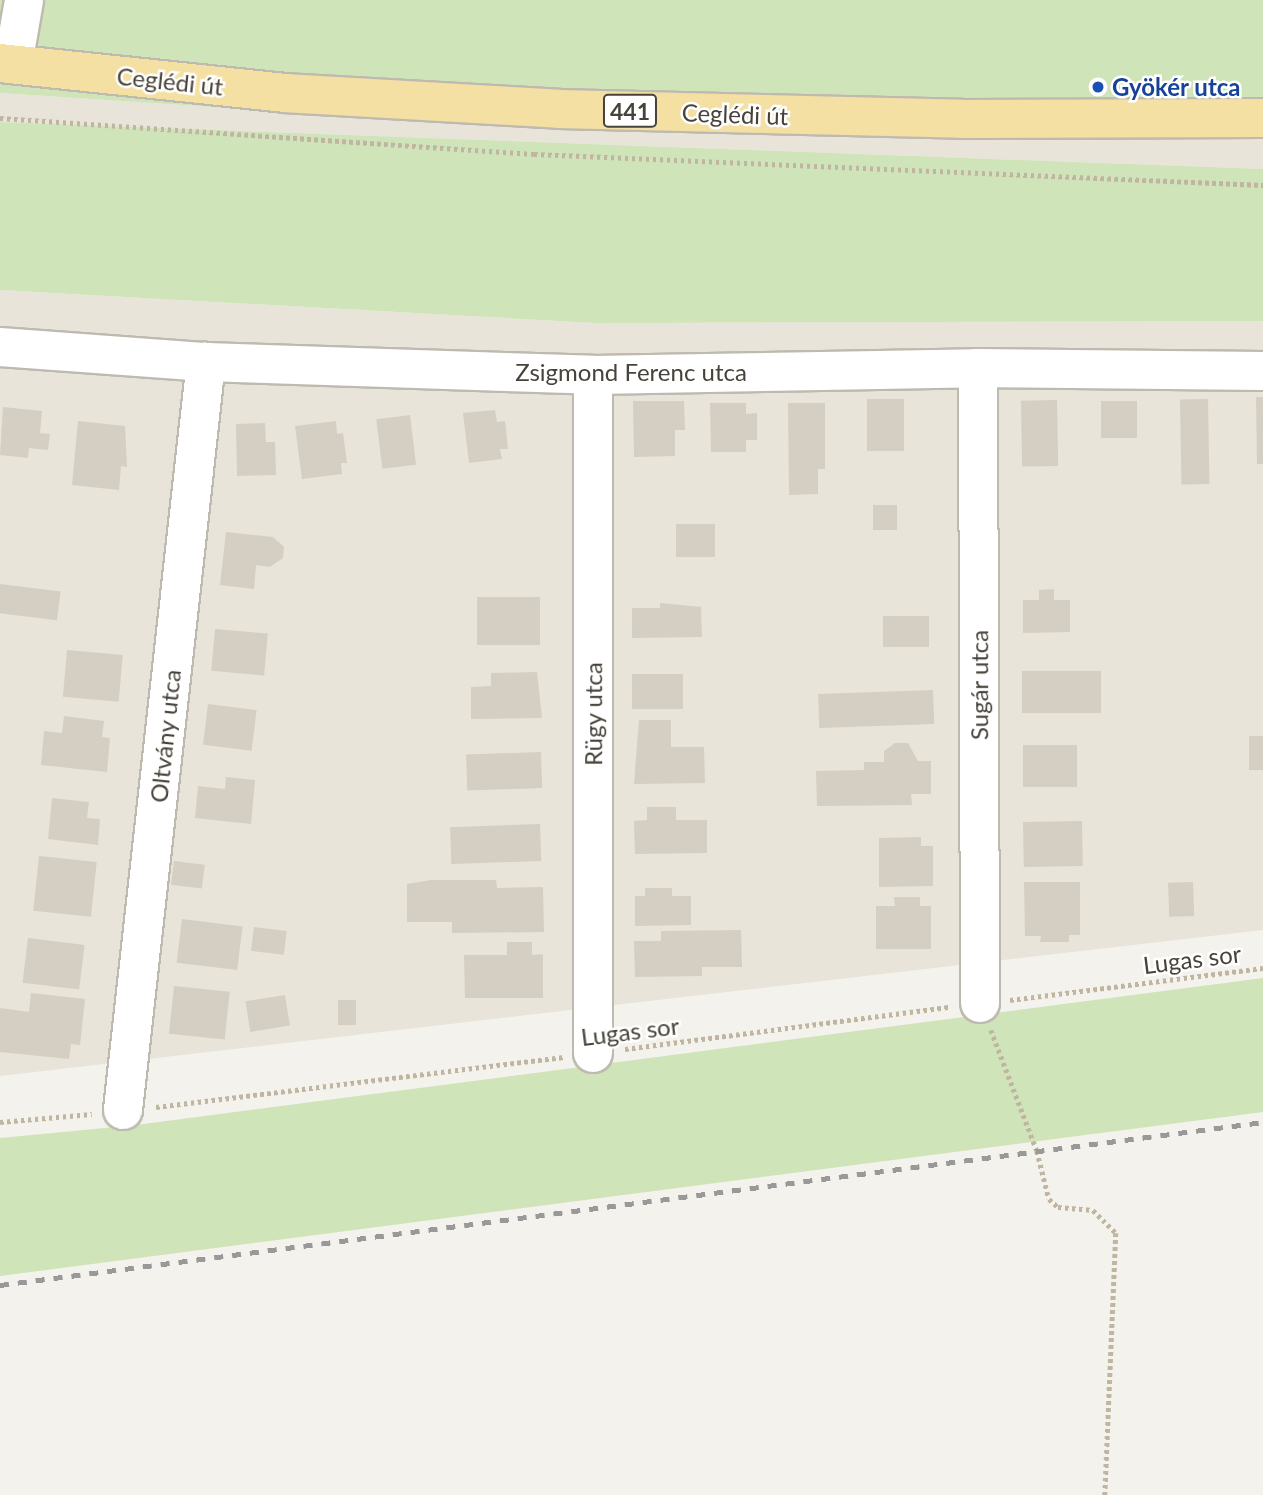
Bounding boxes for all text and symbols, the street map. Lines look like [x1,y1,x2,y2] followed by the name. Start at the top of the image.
[115,61,225,101] street label: Ceglédi út
[1112,73,1241,101] place label: Gyökér utca
[1090,79,1106,95] marker: Gyökér utca
[602,92,658,130] road number: 441
[681,98,789,130] street label: Ceglédi út
[515,358,747,386] street label: Zsigmond Ferenc utca
[965,630,993,740] street label: Sugár utca
[579,662,607,766] street label: Rügy utca
[144,668,186,804] street label: Oltvány utca
[1141,939,1243,979] street label: Lugas sor
[579,1011,681,1051] street label: Lugas sor

